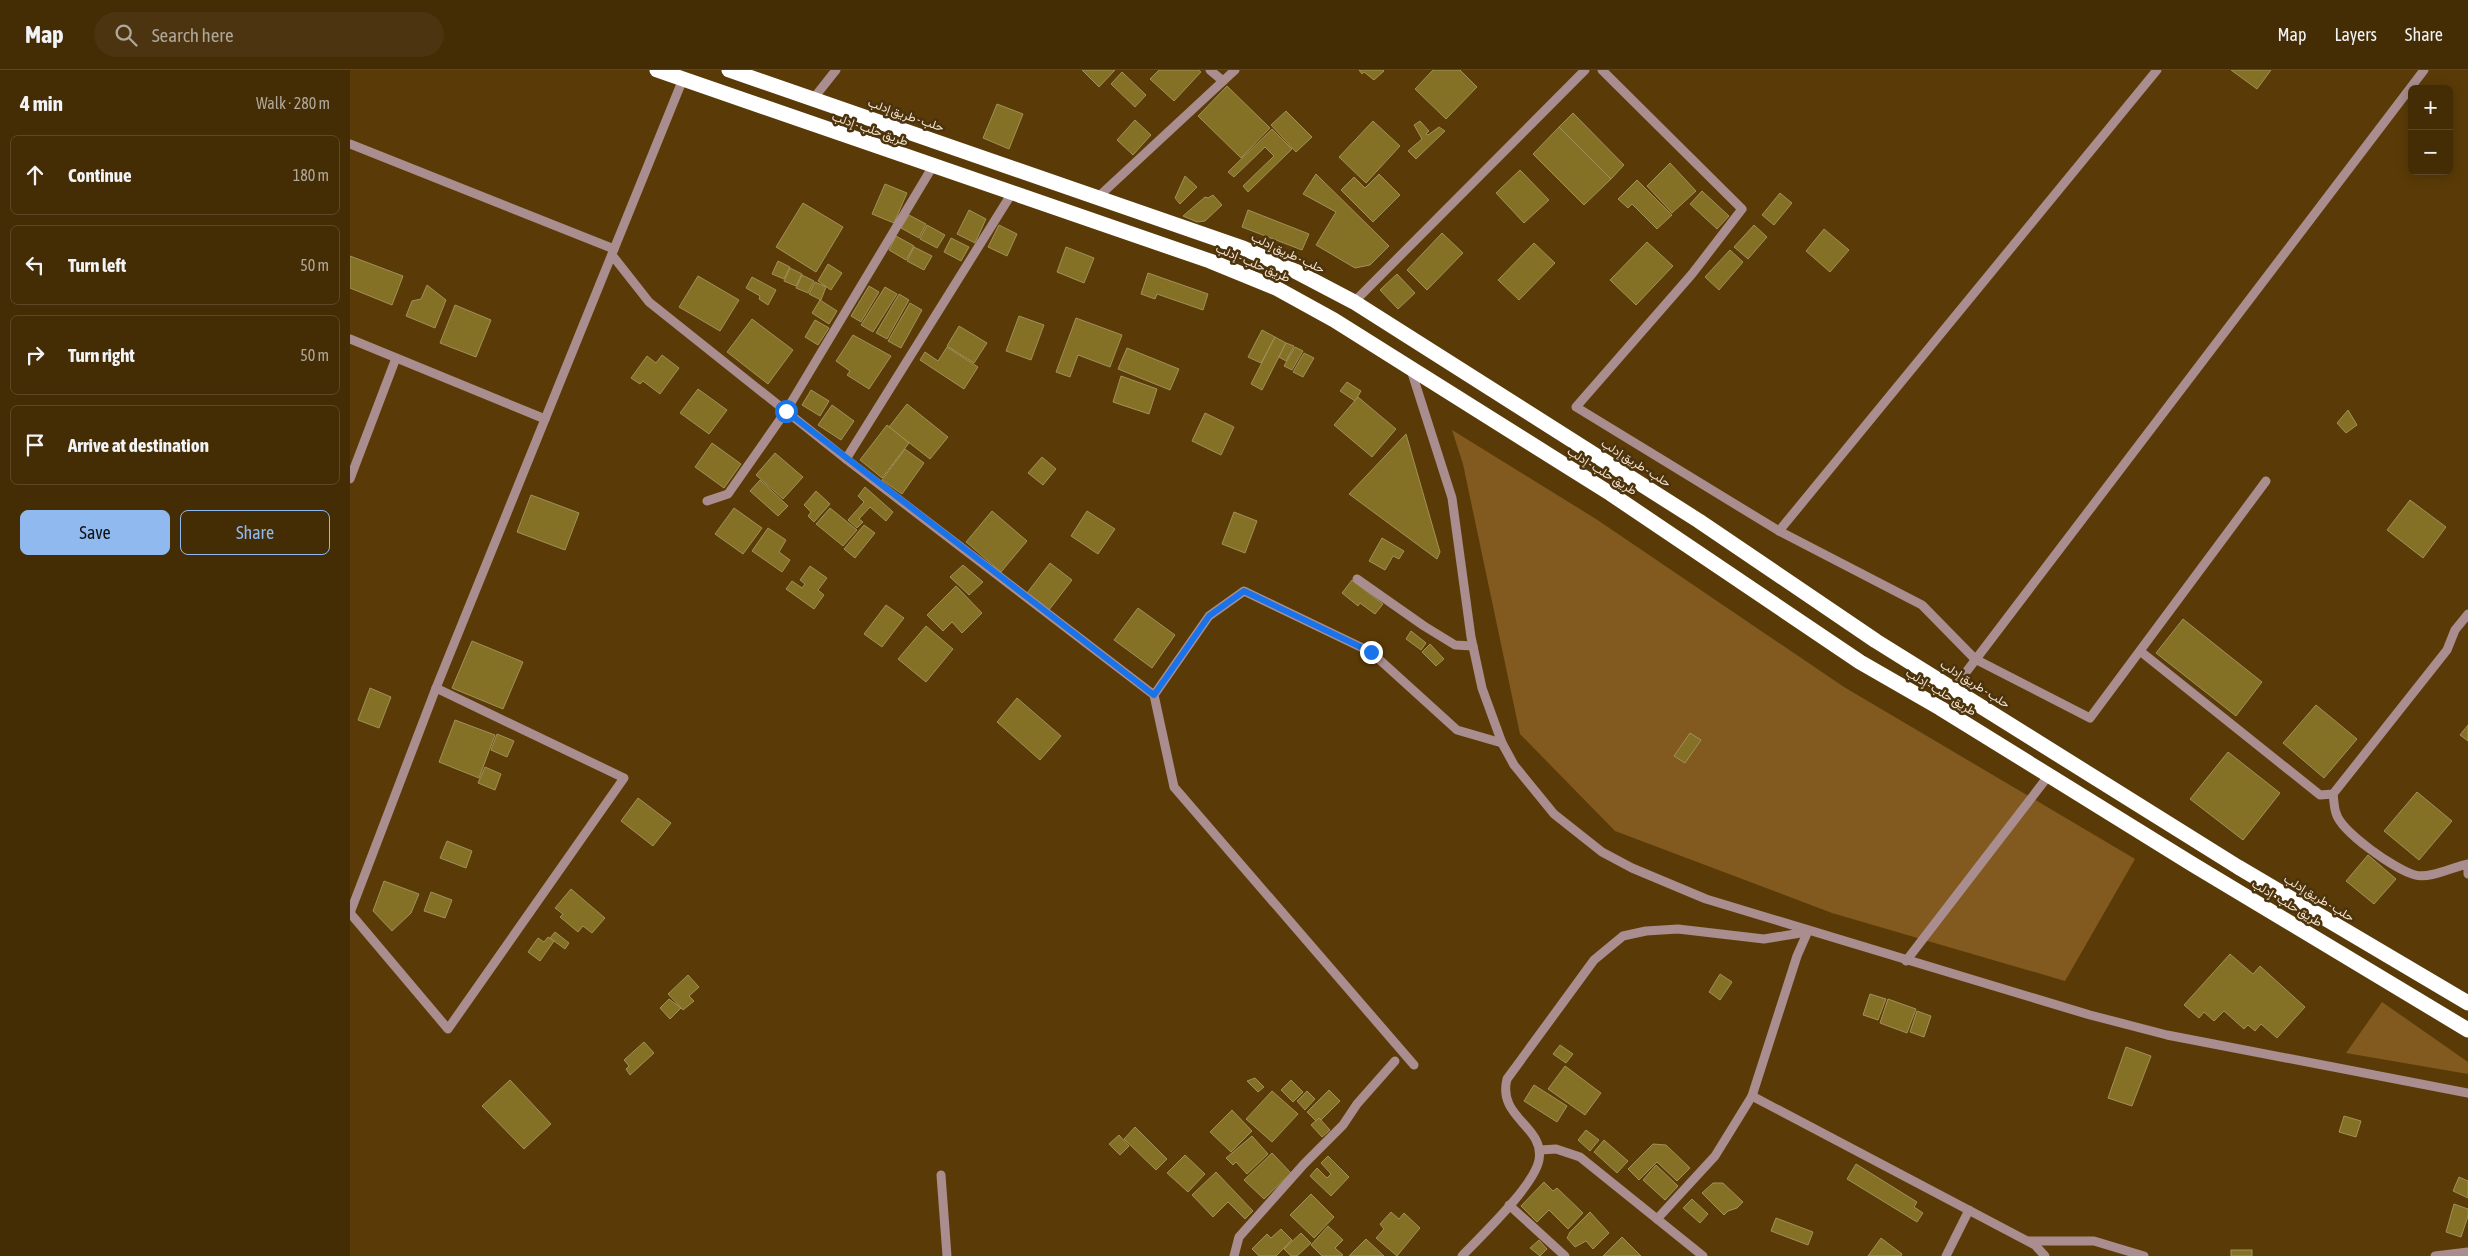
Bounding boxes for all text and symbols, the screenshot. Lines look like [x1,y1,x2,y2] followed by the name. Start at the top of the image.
[94,12,444,57] search box
[25,21,64,48] text: Map
[112,21,140,49] icon: search
[152,24,234,46] text: Search here
[2277,24,2306,45] text: Map
[2334,24,2377,45] text: Layers
[2405,24,2443,45] text: Share
[2408,85,2453,175] map controls
[2408,85,2453,130] button: +
[20,91,63,115] text: 4 min
[256,94,330,112] text: Walk · 280 m
[866,95,946,136] street label: حلب - طريق إدلب
[830,109,910,150] street label: طريق حلب - إدلب
[2408,130,2453,175] button: −
[21,161,49,189] icon: ahead
[68,164,132,186] text: Continue
[293,166,329,184] text: 180 m
[1249,230,1327,277] street label: حلب - طريق إدلب
[1213,241,1292,286] street label: طريق حلب - إدلب
[21,251,49,279] icon: left
[68,254,126,276] text: Turn left
[300,256,329,274] text: 50 m
[21,341,49,369] icon: right
[68,344,135,366] text: Turn right
[300,346,329,364] text: 50 m
[775,400,798,423] route start
[21,431,49,459] icon: arrive
[68,434,209,456] text: Arrive at destination
[1598,436,1673,491] street label: حلب - طريق إدلب
[1564,444,1640,499] street label: طريق حلب - إدلب
[20,510,170,555] button: Save
[180,510,330,555] button: Share
[1360,641,1383,664] route end
[1937,657,2012,712] street label: حلب - طريق إدلب
[1903,666,1979,719] street label: طريق حلب - إدلب
[2281,872,2357,925] street label: حلب - طريق إدلب
[2249,877,2325,930] street label: طريق حلب - إدلب

